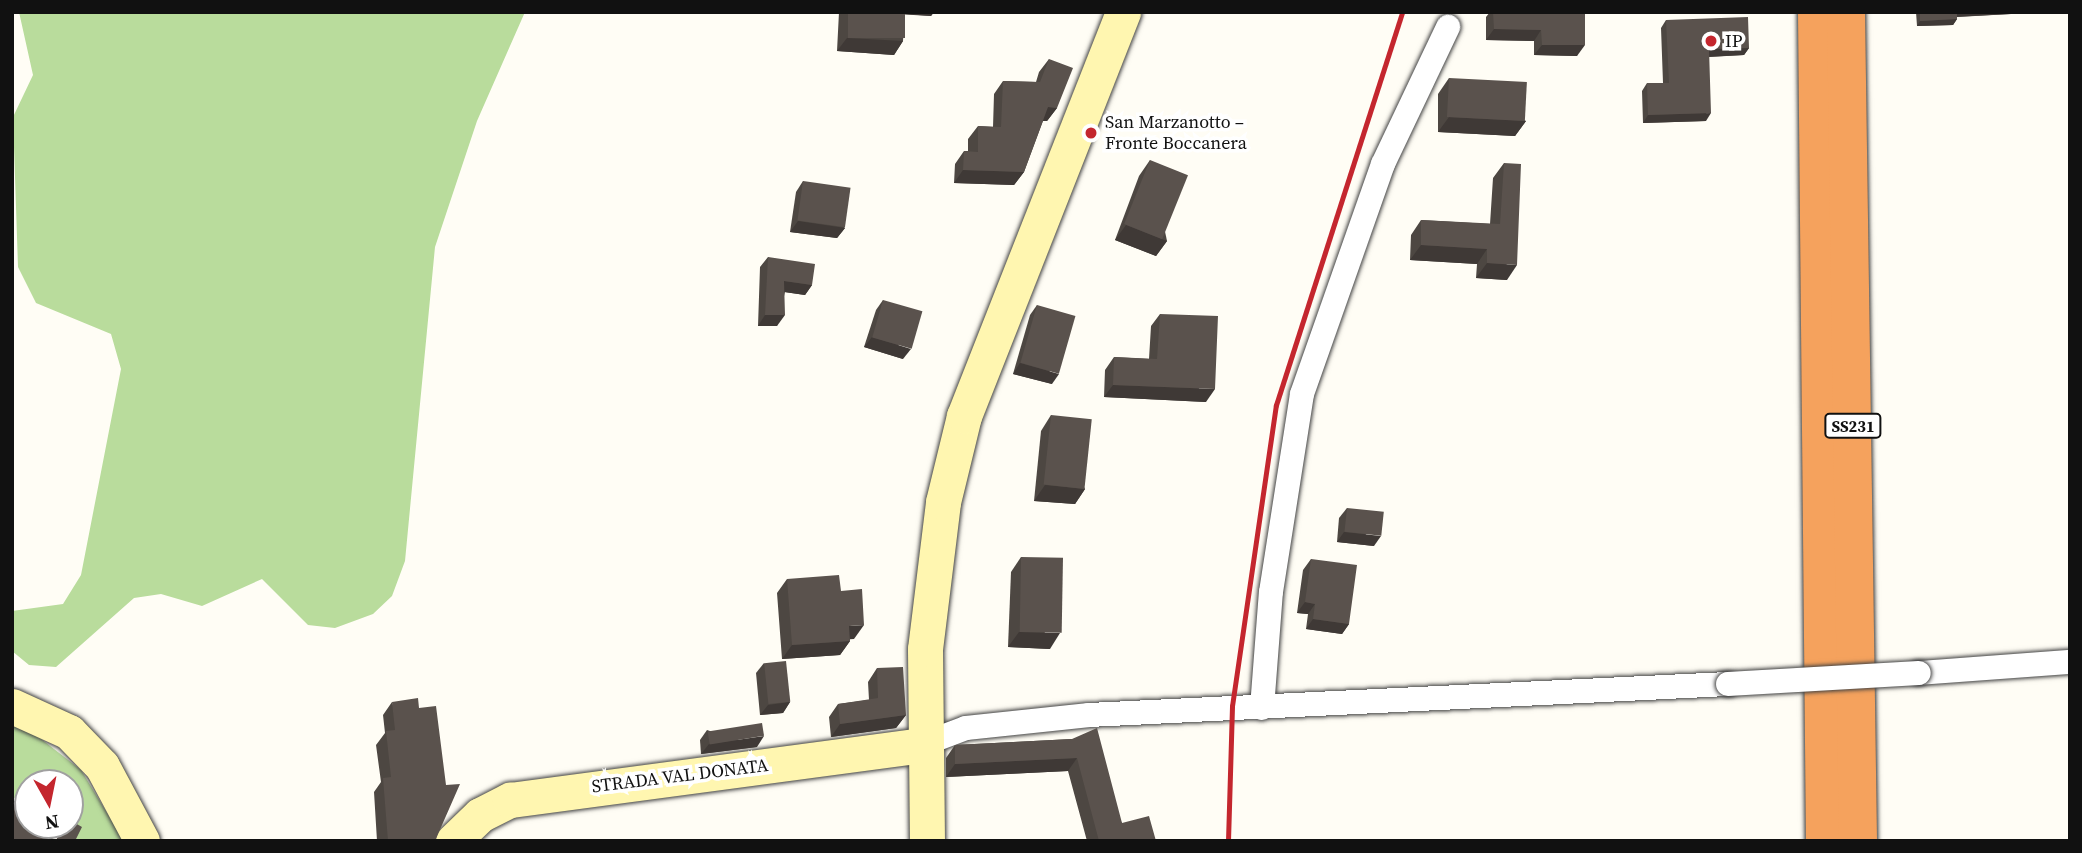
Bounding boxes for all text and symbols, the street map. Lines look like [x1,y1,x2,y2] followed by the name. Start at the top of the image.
[1725,30,1742,52] place label: IP
[1703,33,1719,49] marker: IP
[1105,112,1247,154] place label: San Marzanotto – Fronte Boccanera
[1083,125,1099,141] marker: San Marzanotto – Fronte Boccanera
[1823,414,1883,438] road number: SS231
[590,754,770,798] street label: STRADA VAL DONATA
[14,769,84,839] north arrow
[43,809,61,837] text: N

